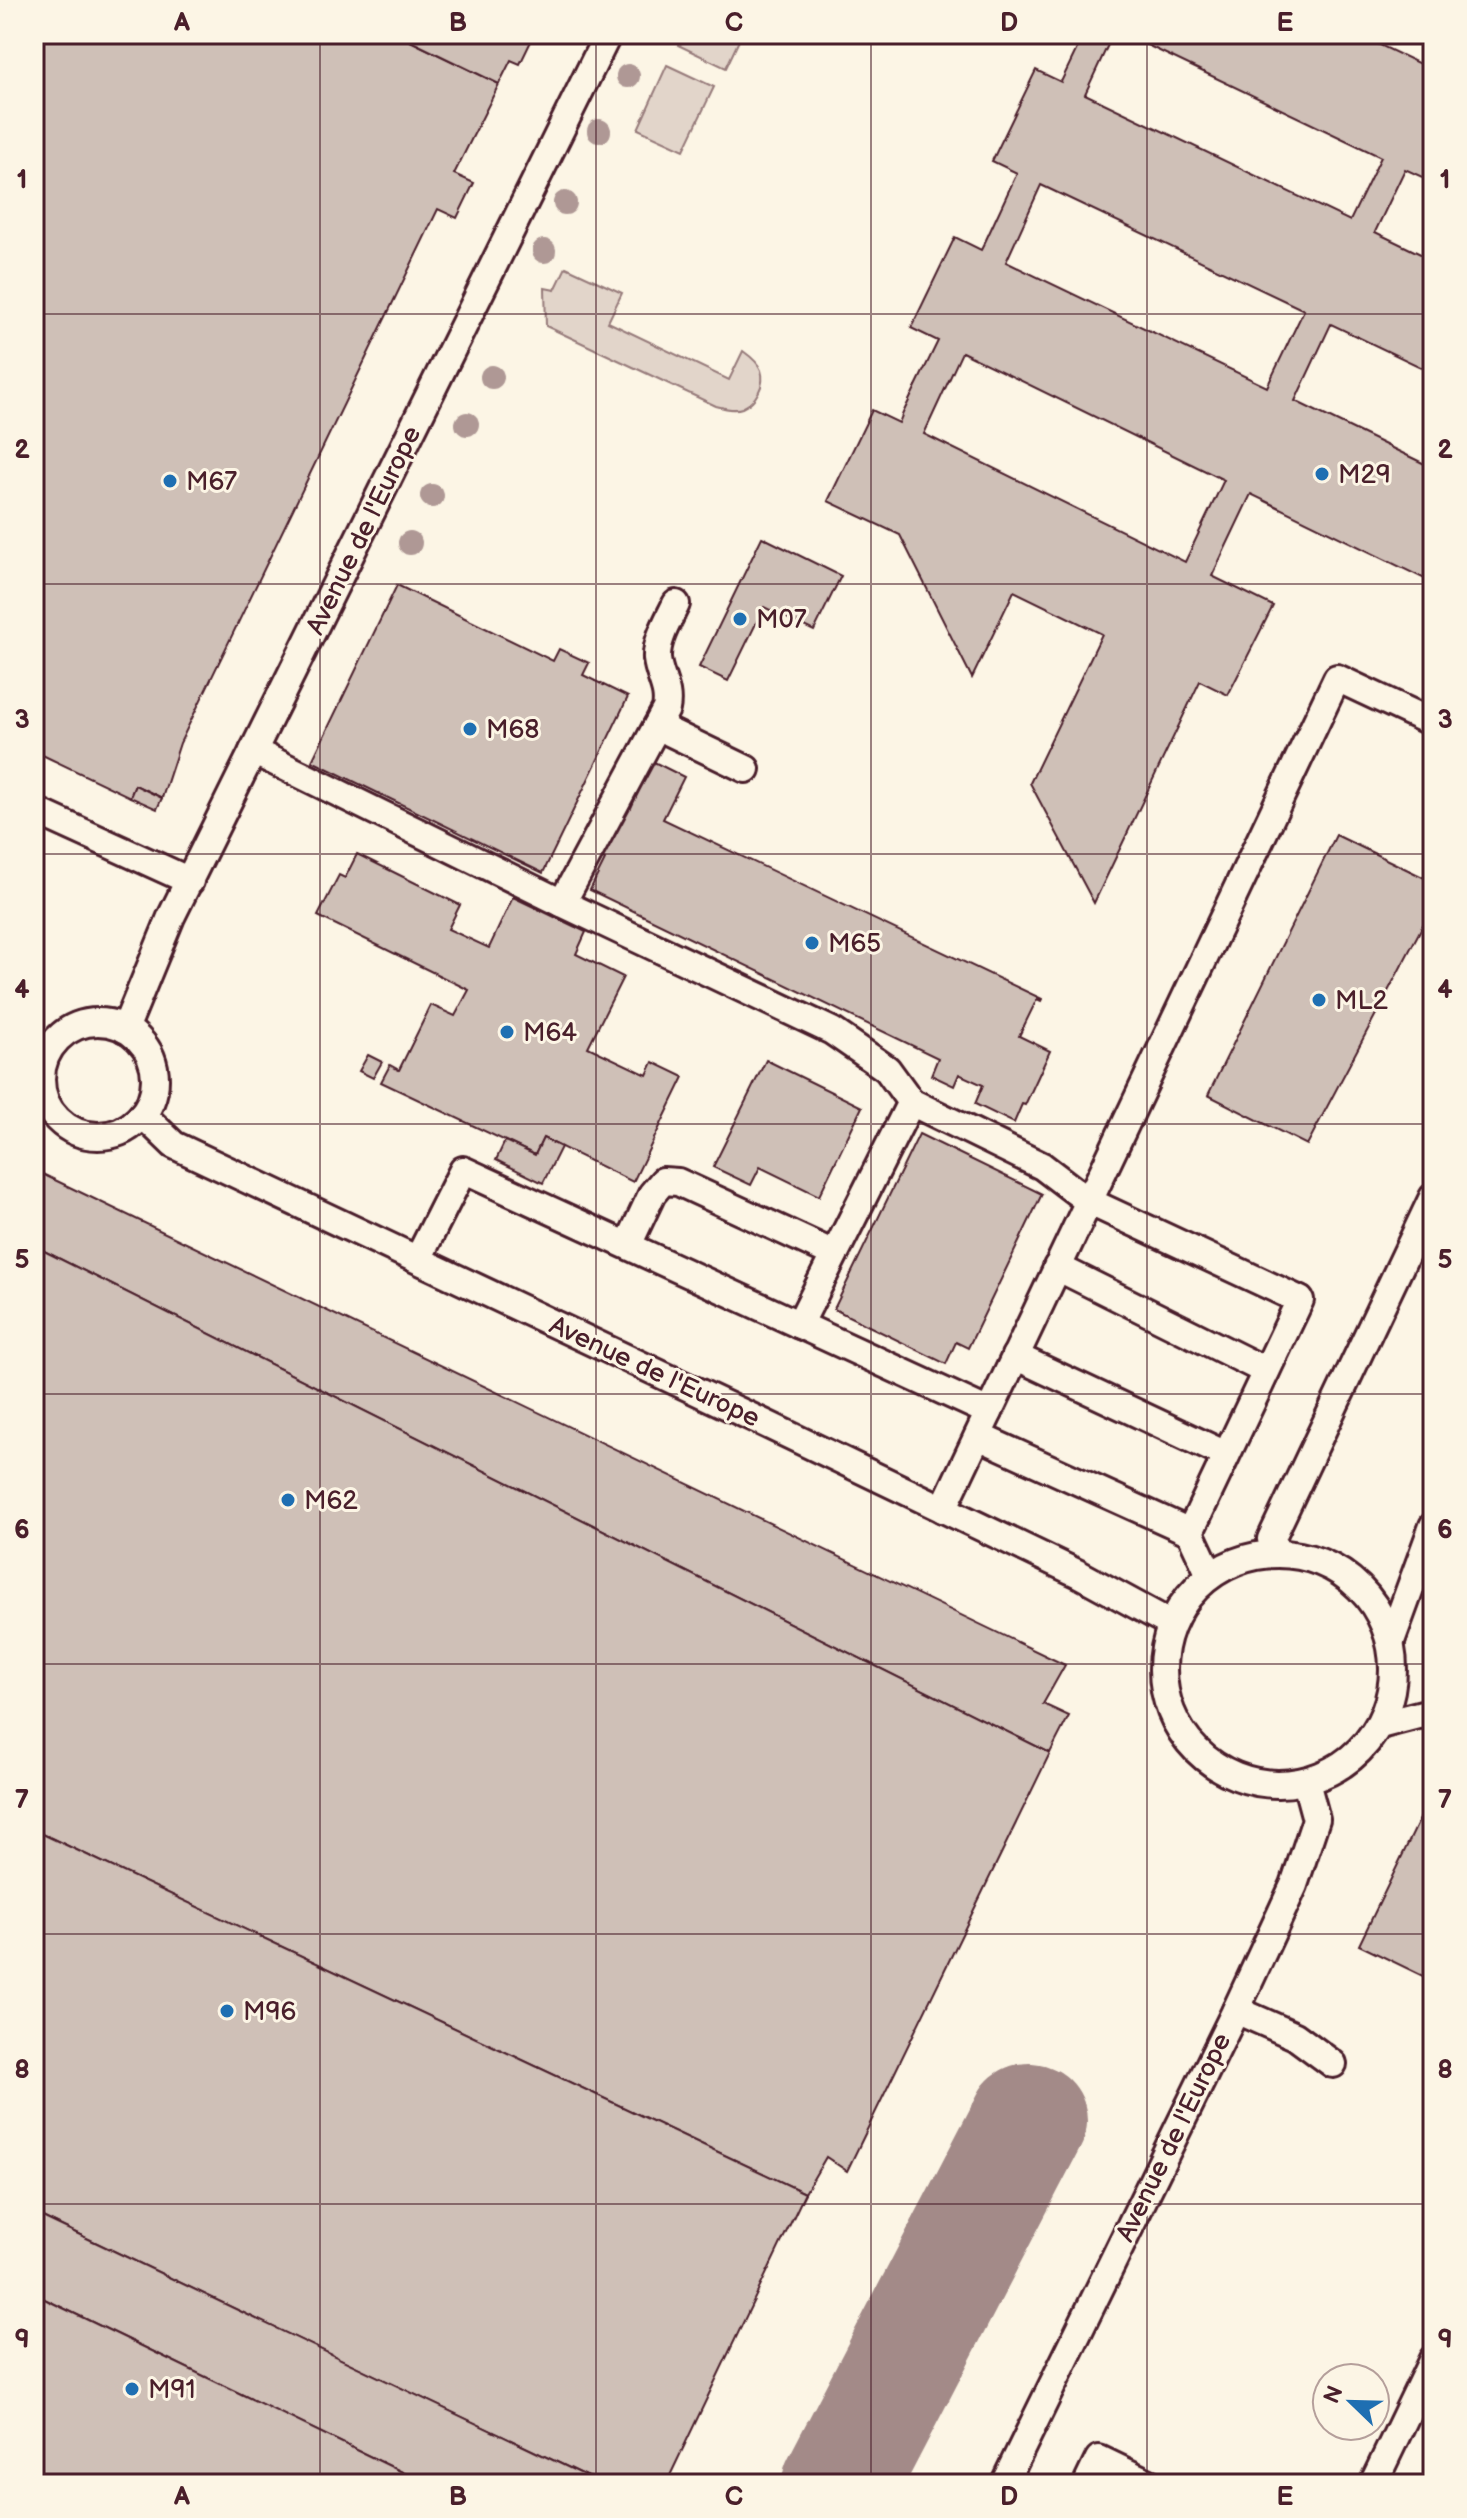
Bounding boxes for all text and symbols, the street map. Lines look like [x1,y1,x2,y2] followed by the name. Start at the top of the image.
[173,8,190,39] text: A
[449,8,467,39] text: B
[725,8,743,39] text: C
[1000,8,1018,39] text: D
[1277,8,1294,39] text: E
[17,165,27,196] text: 1
[1440,165,1450,196] text: 1
[300,421,428,640] street label: Avenue de l'Europe
[14,435,30,466] text: 2
[1437,435,1453,466] text: 2
[1338,460,1391,491] place label: M29
[1313,465,1331,483] marker: M29
[186,467,237,498] place label: M67
[161,472,179,490] marker: M67
[756,605,807,636] place label: M07
[731,610,749,628] marker: M07
[14,705,30,736] text: 3
[1437,705,1453,736] text: 3
[486,715,539,746] place label: M68
[461,720,479,738] marker: M68
[828,929,881,960] place label: M65
[803,934,821,952] marker: M65
[14,975,30,1006] text: 4
[1437,975,1453,1006] text: 4
[1335,986,1388,1017] place label: ML2
[1310,991,1328,1009] marker: ML2
[523,1018,577,1049] place label: M64
[498,1023,516,1041] marker: M64
[14,1245,30,1276] text: 5
[1437,1245,1453,1276] text: 5
[544,1310,764,1435] street label: Avenue de l'Europe
[304,1486,358,1517] place label: M62
[279,1491,297,1509] marker: M62
[14,1515,30,1546] text: 6
[1437,1515,1453,1546] text: 6
[15,1785,29,1816] text: 7
[1438,1785,1452,1816] text: 7
[243,1997,296,2028] place label: M96
[218,2002,236,2020] marker: M96
[1110,2028,1238,2247] street label: Avenue de l'Europe
[14,2055,30,2086] text: 8
[1437,2055,1453,2086] text: 8
[14,2325,30,2356] text: 9
[1437,2325,1453,2356] text: 9
[1311,2362,1391,2442] north arrow
[148,2375,196,2406] place label: M91
[123,2380,141,2398] marker: M91
[1318,2382,1350,2408] text: N
[173,2482,190,2513] text: A
[449,2482,467,2513] text: B
[725,2482,743,2513] text: C
[1000,2482,1018,2513] text: D
[1277,2482,1294,2513] text: E

